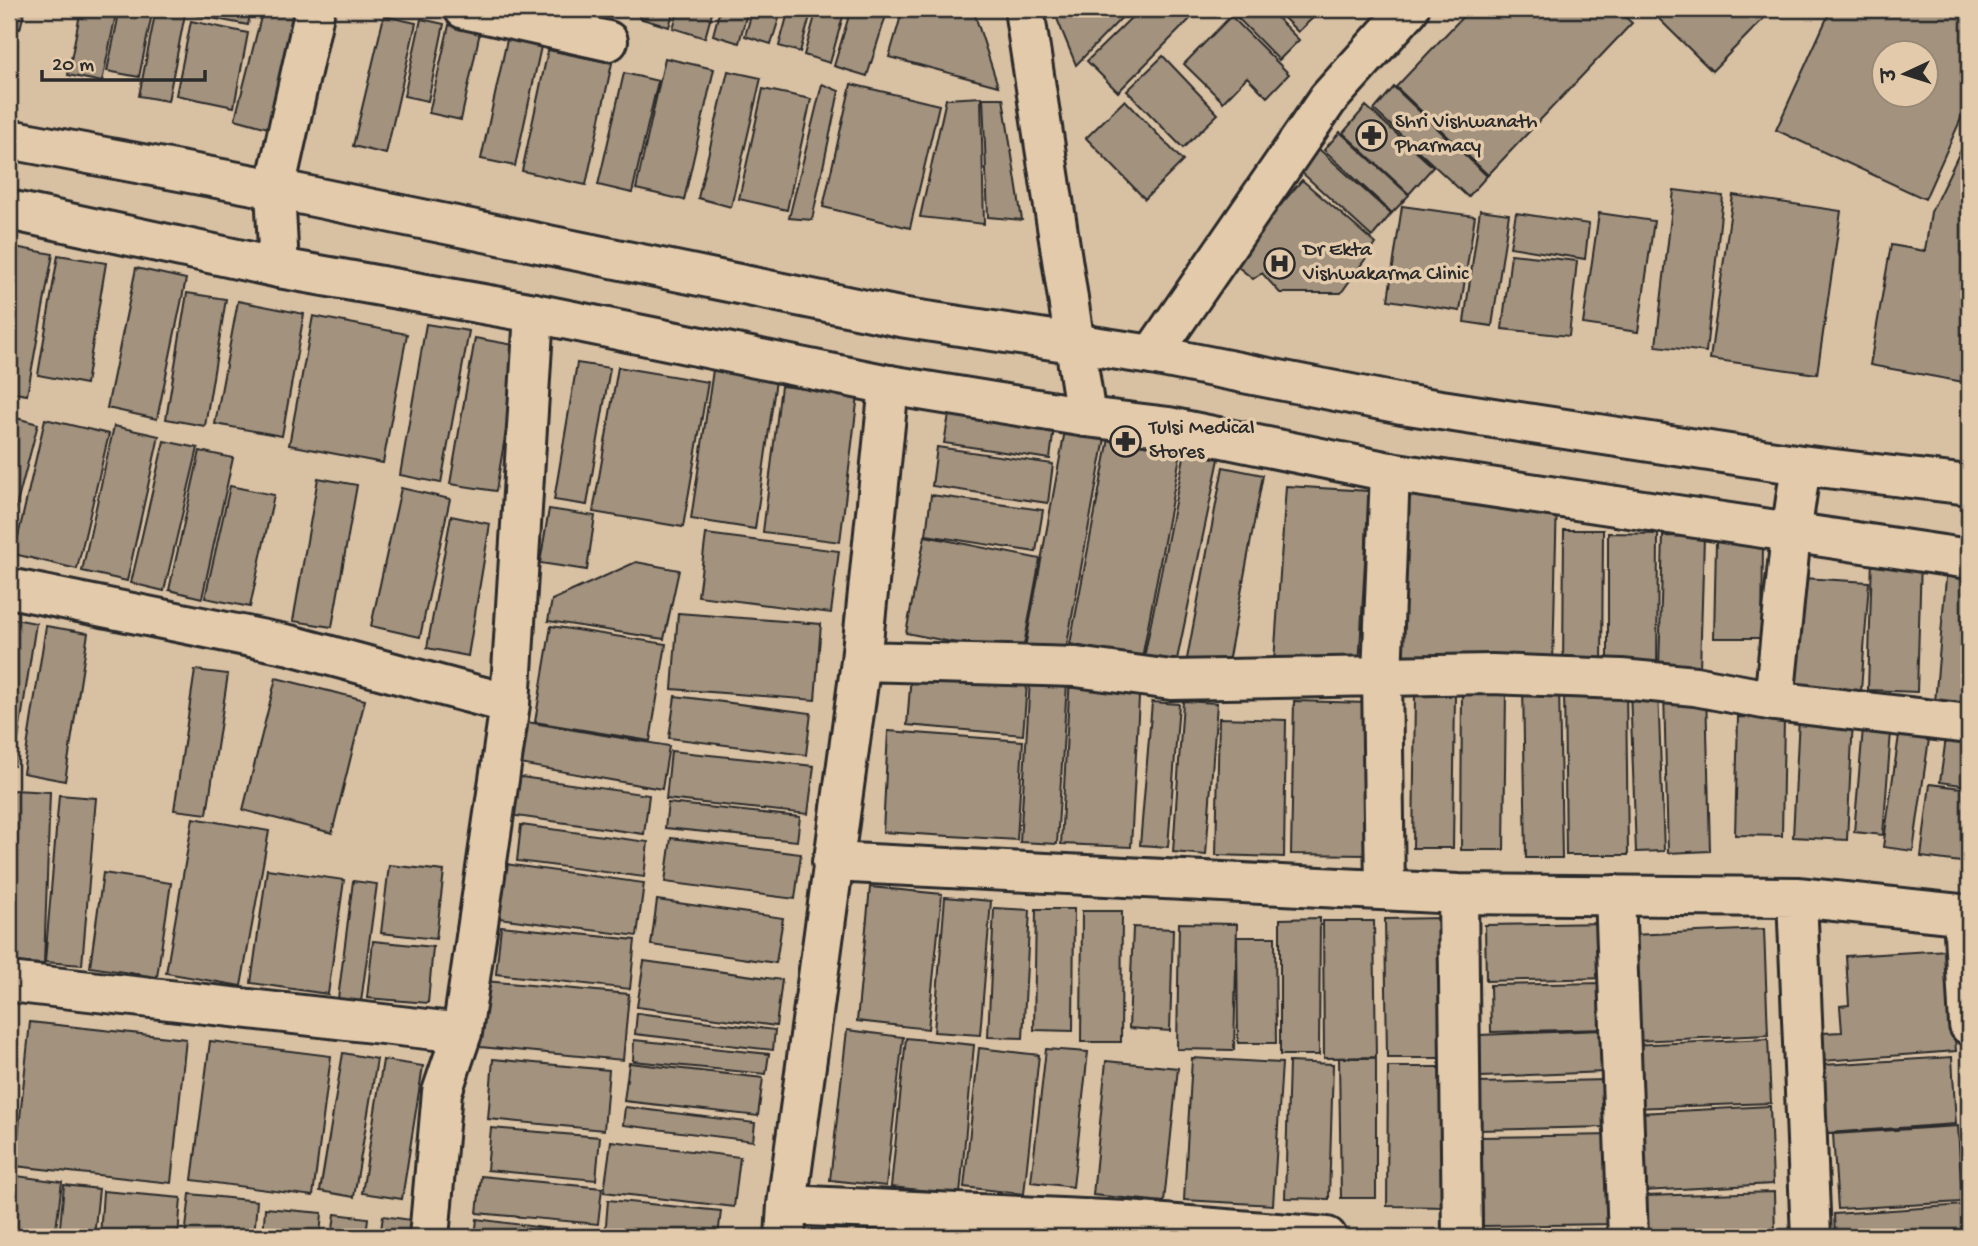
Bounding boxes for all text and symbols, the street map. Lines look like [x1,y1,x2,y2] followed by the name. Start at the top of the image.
[42,38,205,82] scale bar
[1870,38,1940,108] north arrow
[52,54,94,79] text: 20 m
[1879,65,1904,84] text: उ
[1394,111,1538,160] place label: Shri Vishwanath Pharmacy
[1355,118,1389,152] pharmacy icon: Shri Vishwanath Pharmacy
[1301,239,1469,288] place label: Dr Ekta Vishwakarma Clinic
[1263,246,1297,280] hospital icon: Dr Ekta Vishwakarma Clinic
[1148,417,1255,466] place label: Tulsi Medical Stores
[1109,424,1143,458] pharmacy icon: Tulsi Medical Stores

